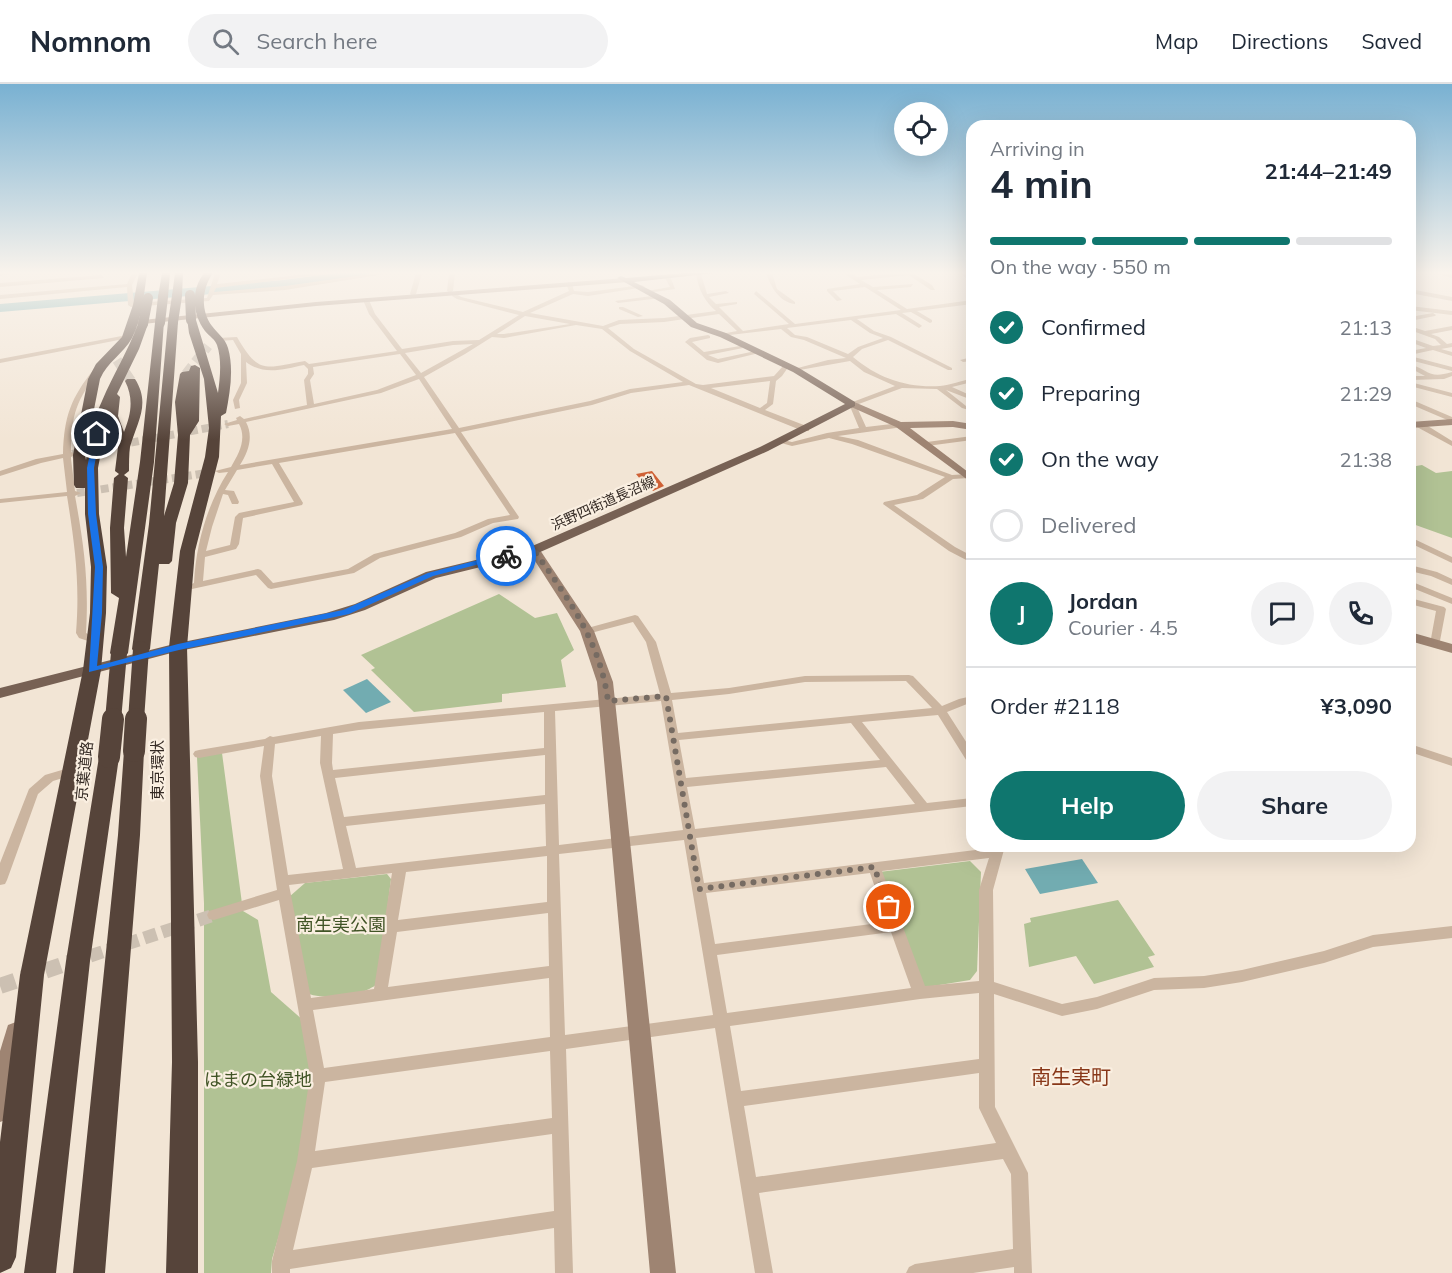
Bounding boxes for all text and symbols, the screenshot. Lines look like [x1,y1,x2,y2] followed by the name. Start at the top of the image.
[188,14,608,68] search box
[30,24,152,59] text: Nomnom
[209,25,242,58] icon: search
[257,27,377,55] text: Search here
[1155,28,1198,54] text: Map
[1231,28,1328,54] text: Directions
[1361,28,1422,54] text: Saved
[894,102,948,156] map controls
[894,102,948,156] button: locate
[990,136,1085,161] text: Arriving in
[1264,157,1392,185] text: 21:44–21:49
[990,159,1093,208] text: 4 min
[990,254,1171,279] text: On the way · 550 m
[990,311,1023,344] icon: check
[1041,313,1146,341] text: Confirmed
[1339,315,1392,340] text: 21:13
[990,377,1023,410] icon: check
[1041,379,1141,407] text: Preparing
[1339,381,1392,406] text: 21:29
[71,408,122,459] pin
[80,417,113,450] icon: home
[990,443,1023,476] icon: check
[1041,445,1159,473] text: On the way
[1339,447,1392,472] text: 21:38
[548,472,658,534] street label: 浜野四街道長沼線
[1041,511,1136,539] text: Delivered
[476,526,536,586] courier
[490,540,523,573] icon: bike
[1251,582,1314,645] button: chat
[1329,582,1392,645] button: phone
[1068,587,1138,615] text: Jordan
[1018,599,1025,627] text: J
[1068,615,1178,640] text: Courier · 4.5
[990,692,1120,720] text: Order #2118
[1321,692,1392,720] text: ¥3,090
[71,740,97,802] street label: 京葉道路
[148,740,167,800] street label: 東京環状
[990,771,1185,840] button: Help
[1197,771,1392,840] button: Share
[863,881,914,932] pin
[872,890,905,923] icon: bag
[296,913,386,936] park label: 南生実公園
[1031,1064,1111,1089] district label: 南生実町
[204,1068,312,1091] park label: はまの台緑地

